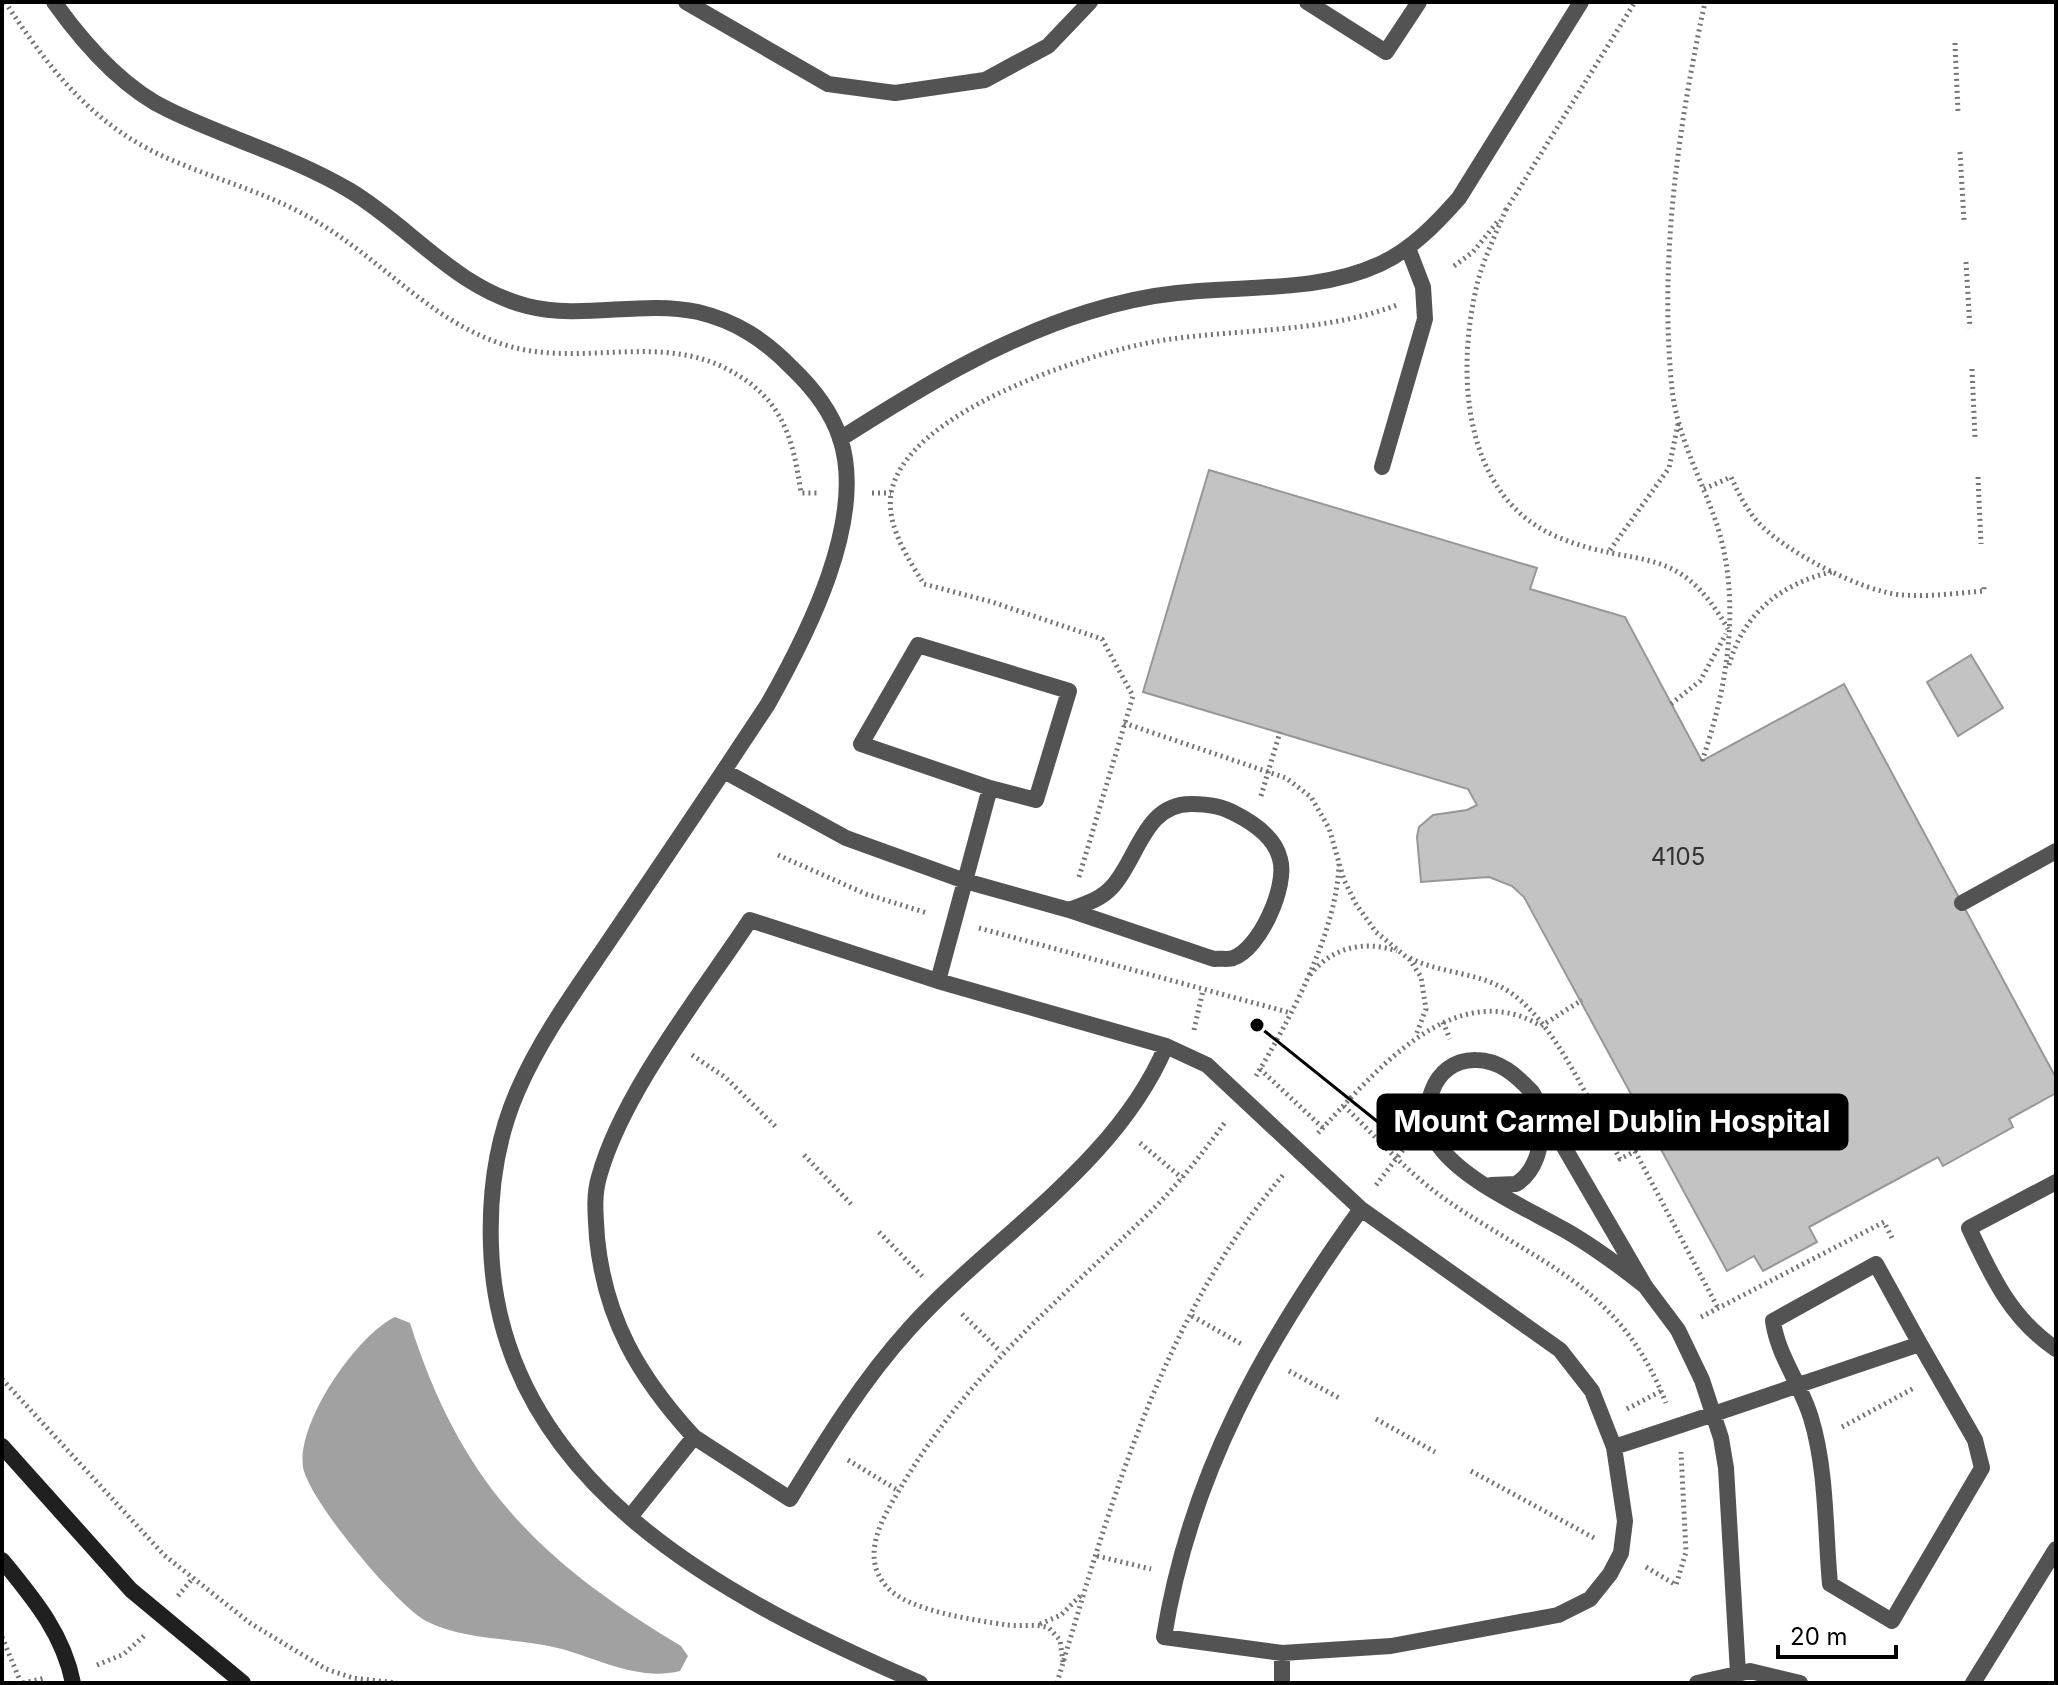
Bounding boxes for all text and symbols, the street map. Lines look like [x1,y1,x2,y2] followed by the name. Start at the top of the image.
[1651,842,1705,871] house number: 4105
[1378,1095,1847,1149] callout: Mount Carmel Dublin Hospital
[1394,1103,1830,1139] text: Mount Carmel Dublin Hospital
[1778,1609,1896,1659] scale bar
[1790,1622,1848,1651] text: 20 m

